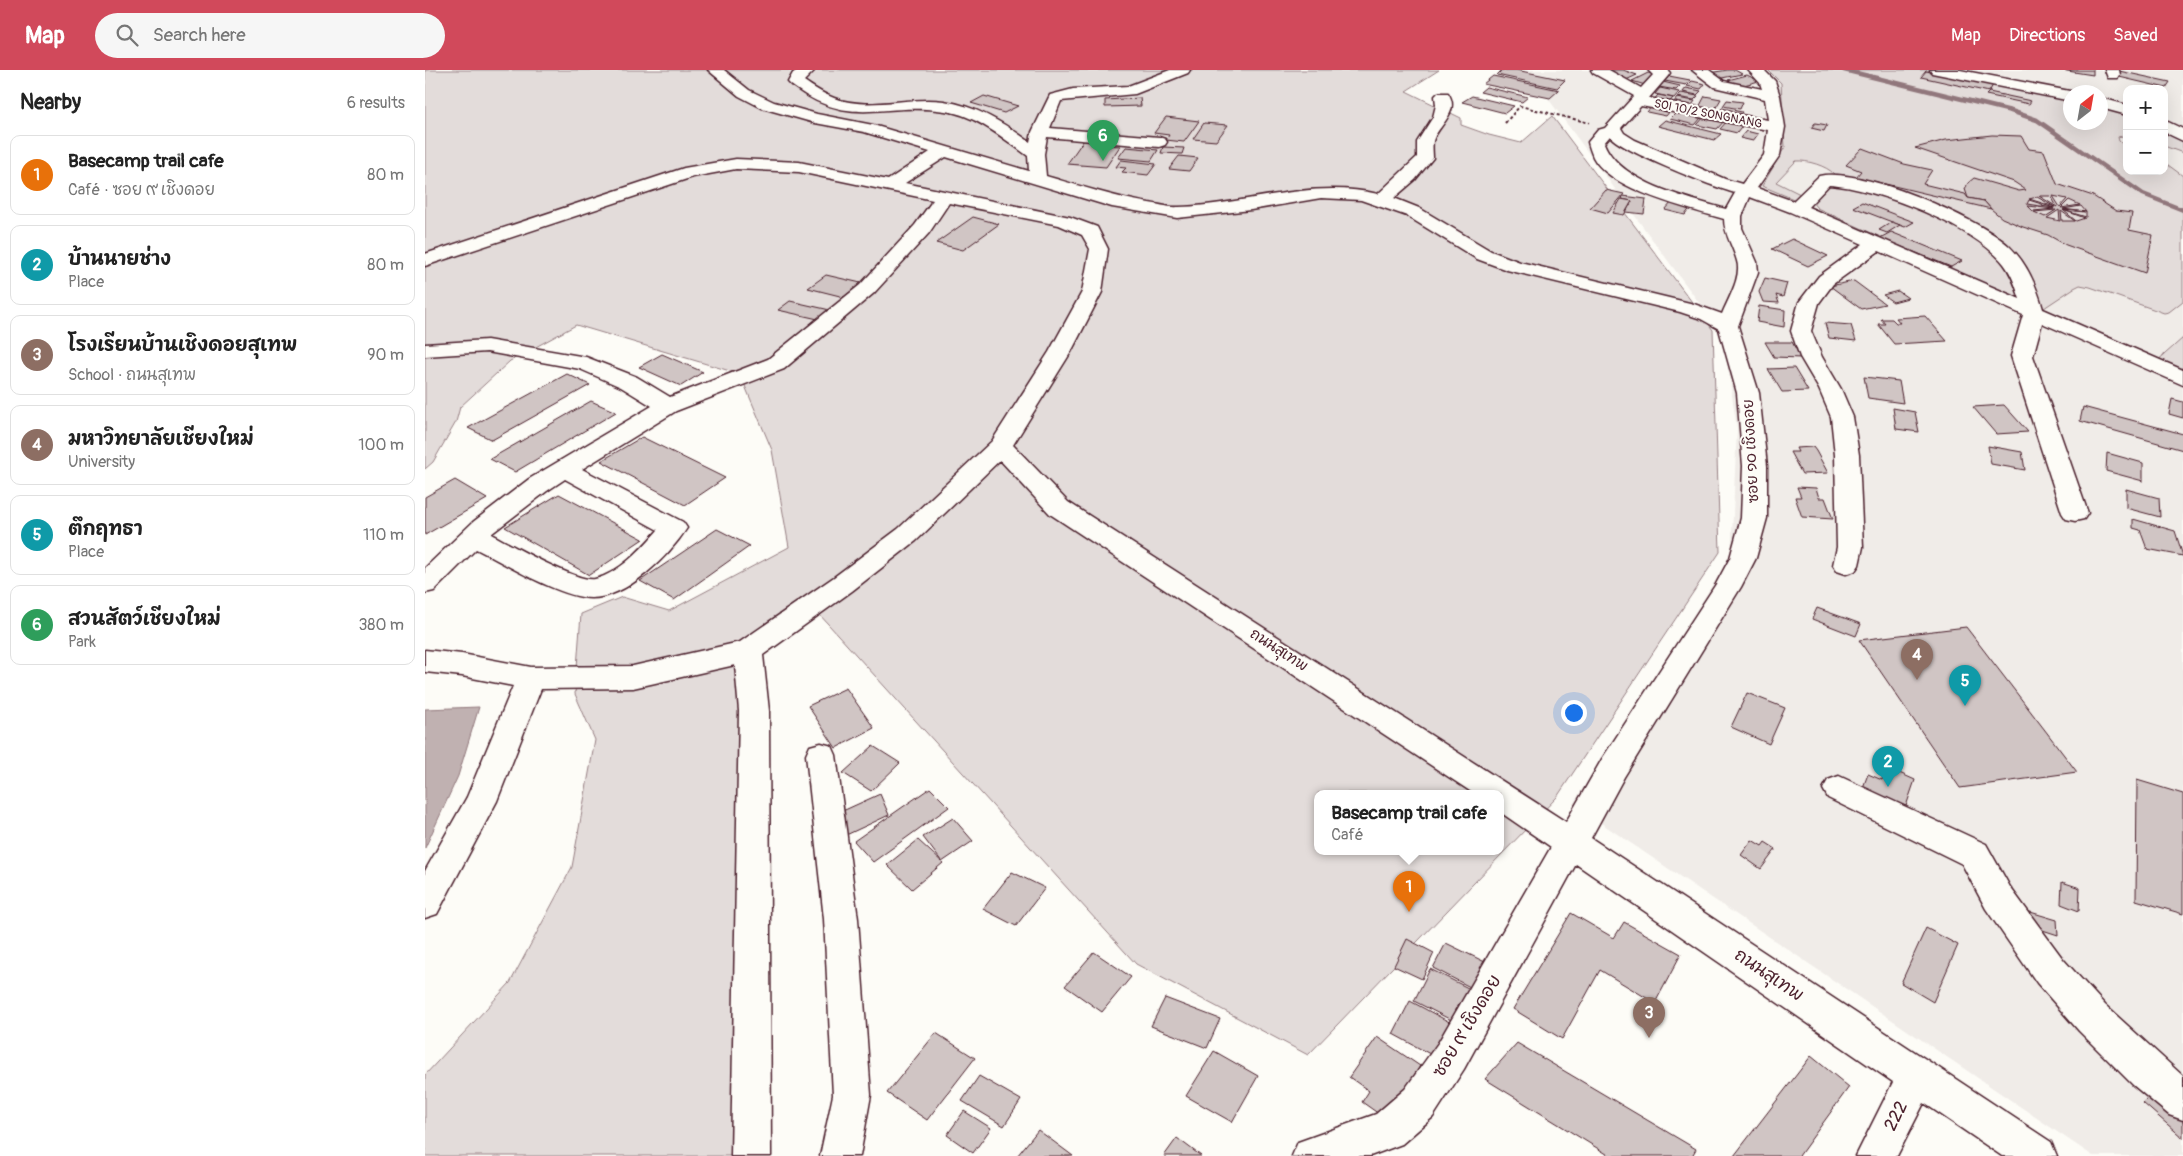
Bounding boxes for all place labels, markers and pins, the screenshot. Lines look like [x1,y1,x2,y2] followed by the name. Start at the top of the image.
[1087,120,1119,161] pin: 6
[1901,639,1933,680] pin: 4
[1949,665,1981,706] pin: 5
[1872,746,1904,787] pin: 2
[1393,871,1425,912] pin: 1
[1633,997,1665,1038] pin: 3

